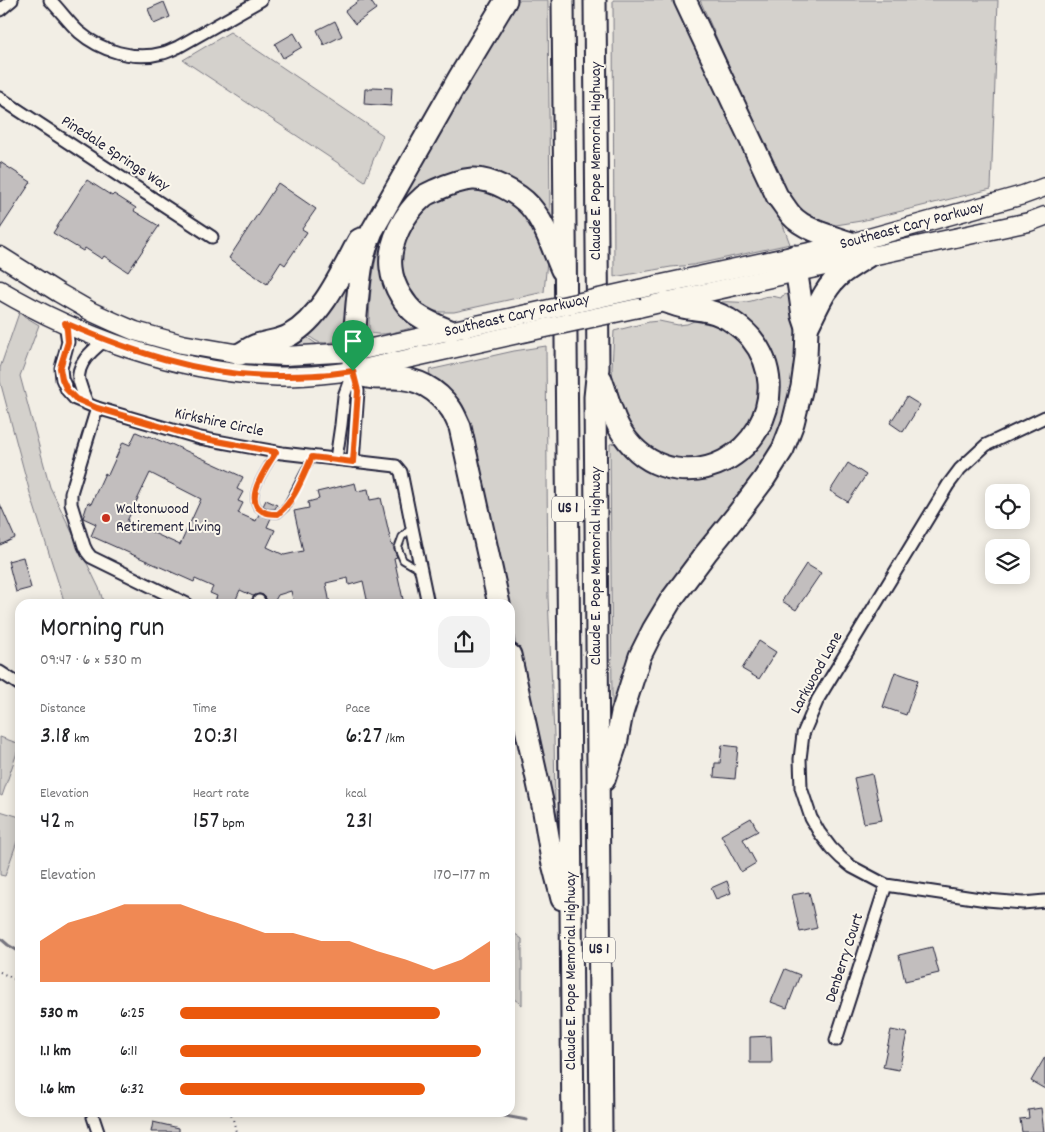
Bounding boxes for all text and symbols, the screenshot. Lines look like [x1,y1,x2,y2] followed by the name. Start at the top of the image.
[585,61,608,260] street label: Claude E. Pope Memorial Highway
[56,110,174,198] street label: Pinedale Springs Way
[837,196,987,256] street label: Southeast Cary Parkway
[442,288,592,344] street label: Southeast Cary Parkway
[332,320,374,371] pin
[339,327,367,355] icon: arrive
[172,402,266,444] street label: Kirkshire Circle
[585,466,608,665] street label: Claude E. Pope Memorial Highway
[985,484,1030,584] map controls
[985,484,1030,529] button: locate
[552,496,584,522] road number: US 1
[116,498,221,539] place label: Waltonwood Retirement Living
[100,512,112,524] marker: Waltonwood Retirement Living
[985,539,1030,584] button: layers
[40,610,164,650] text: Morning run
[438,616,490,668] button: share
[785,628,849,718] street label: Larkwood Lane
[40,649,142,672] text: 09:47 · 6 × 530 m
[40,699,86,719] text: Distance
[193,699,217,719] text: Time
[345,699,370,719] text: Pace
[40,719,71,755] text: 3.18
[193,719,238,755] text: 20:31
[345,719,382,755] text: 6:27
[71,729,89,749] text: km
[382,729,405,749] text: /km
[40,784,89,804] text: Elevation
[193,784,249,804] text: Heart rate
[345,784,367,804] text: kcal
[40,804,61,840] text: 42
[193,804,219,840] text: 157
[345,804,373,840] text: 231
[61,814,74,834] text: m
[219,814,245,834] text: bpm
[40,864,96,887] text: Elevation
[433,864,490,887] text: 170–177 m
[560,871,583,1070] street label: Claude E. Pope Memorial Highway
[820,910,870,1006] street label: Denberry Court
[583,938,615,962] road number: US 1
[40,1002,78,1025] text: 530 m
[120,1002,145,1025] text: 6:25
[40,1040,71,1063] text: 1.1 km
[120,1040,138,1063] text: 6:11
[40,1078,75,1101] text: 1.6 km
[120,1078,145,1101] text: 6:32

